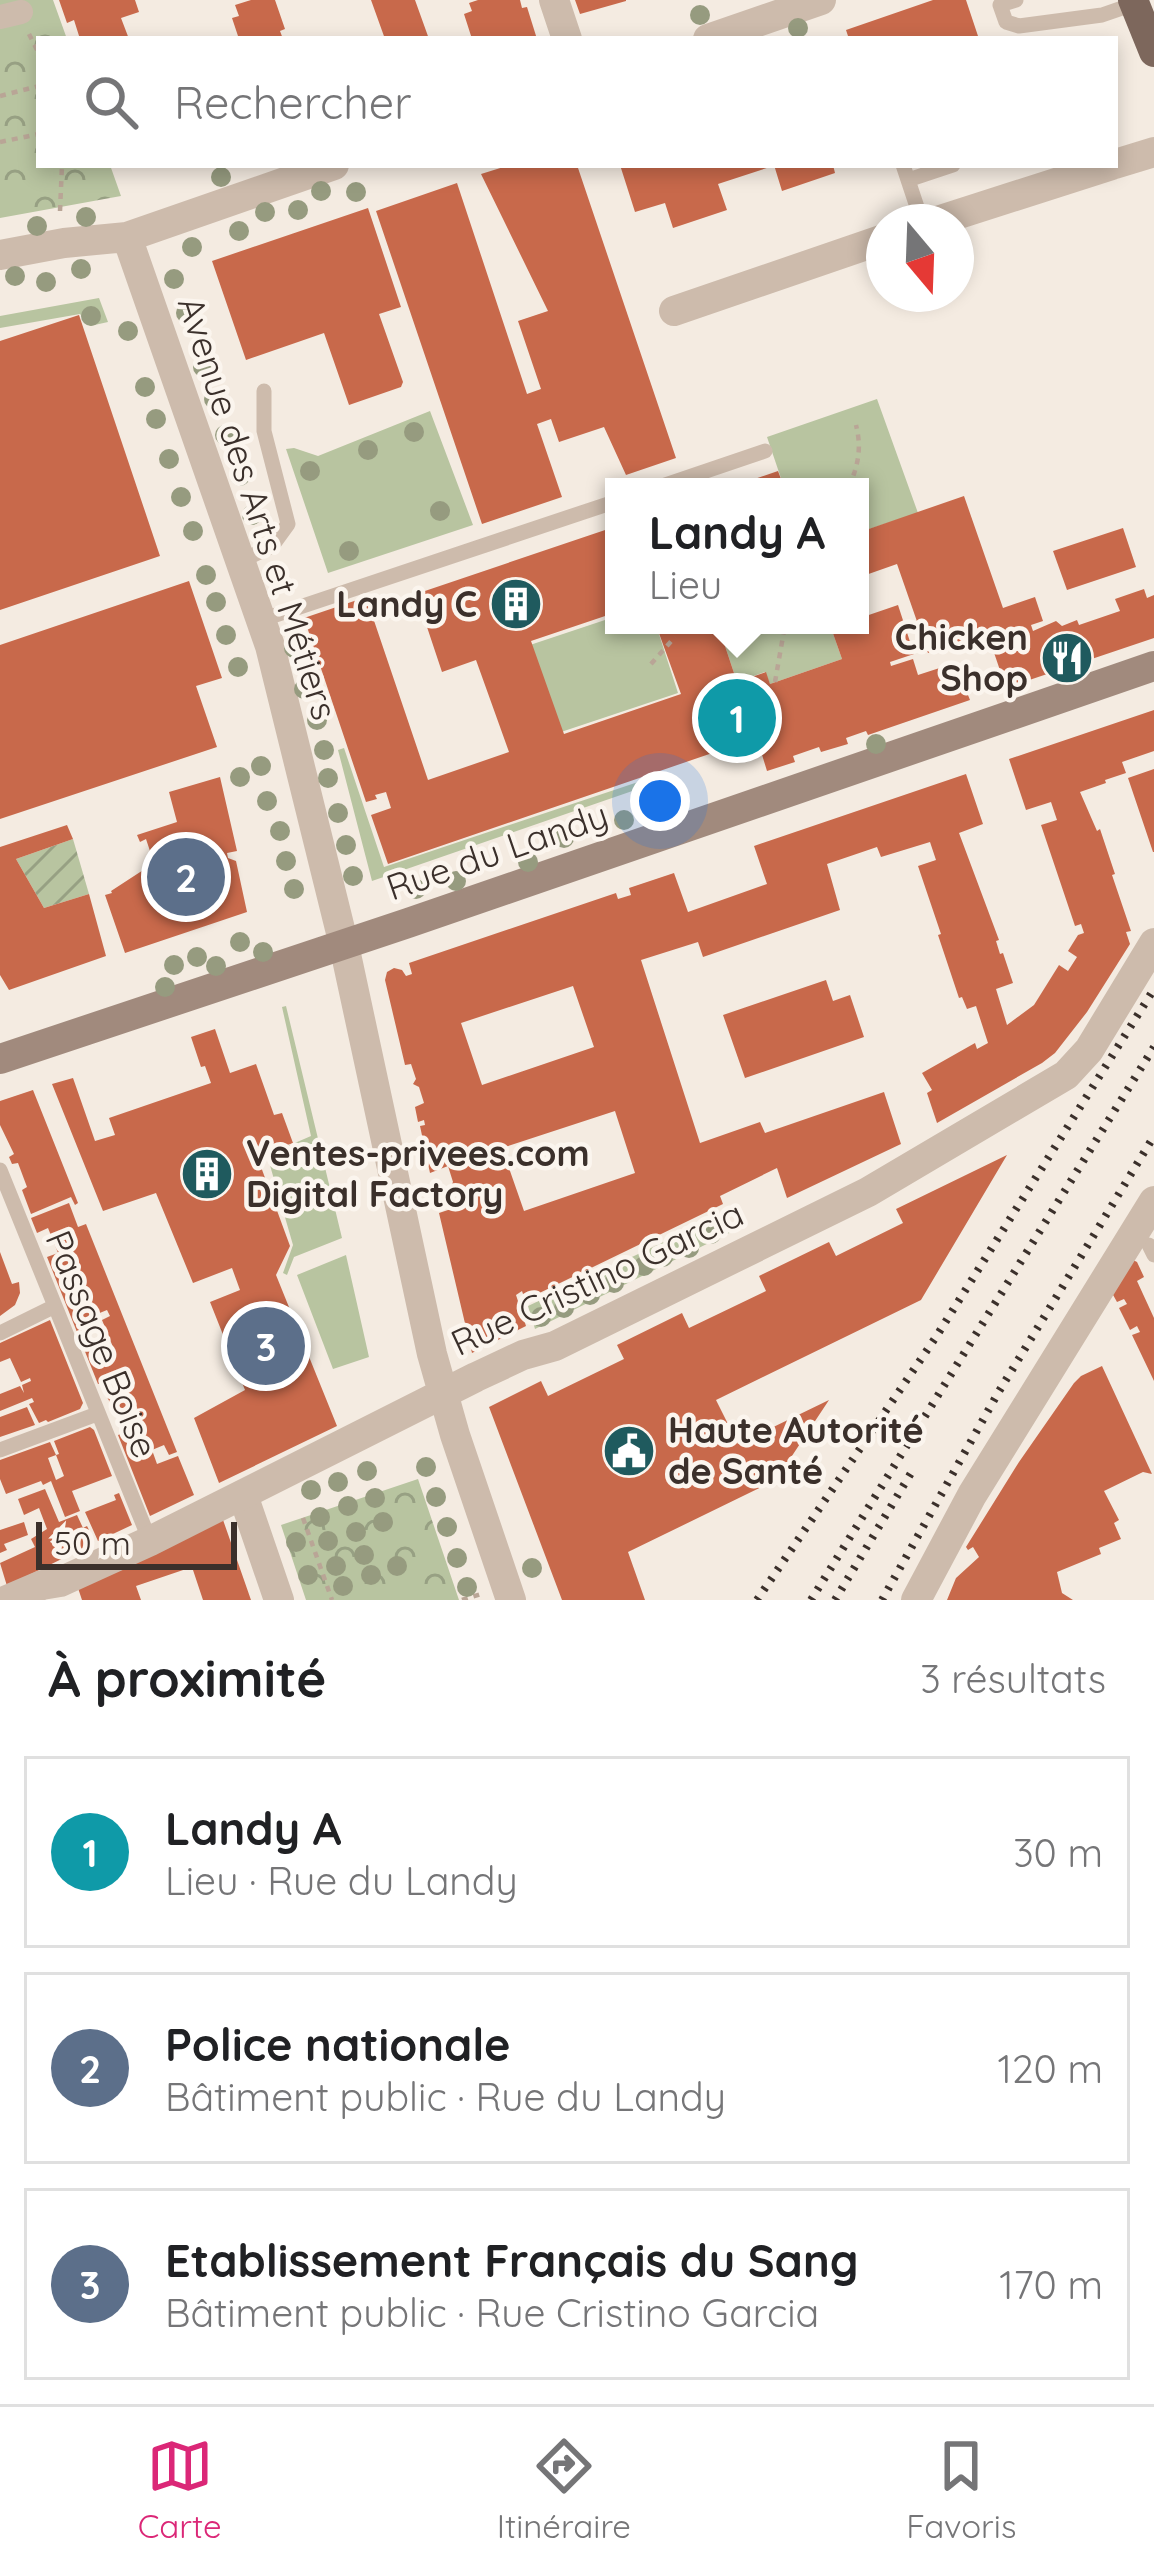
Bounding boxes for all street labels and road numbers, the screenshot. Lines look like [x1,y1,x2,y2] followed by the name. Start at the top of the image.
[169,291,348,725] street label: Avenue des Arts et Métiers
[380,792,613,909] street label: Rue du Landy
[444,1190,750,1365] street label: Rue Cristino Garcia
[36,1224,168,1464] street label: Passage Boise

